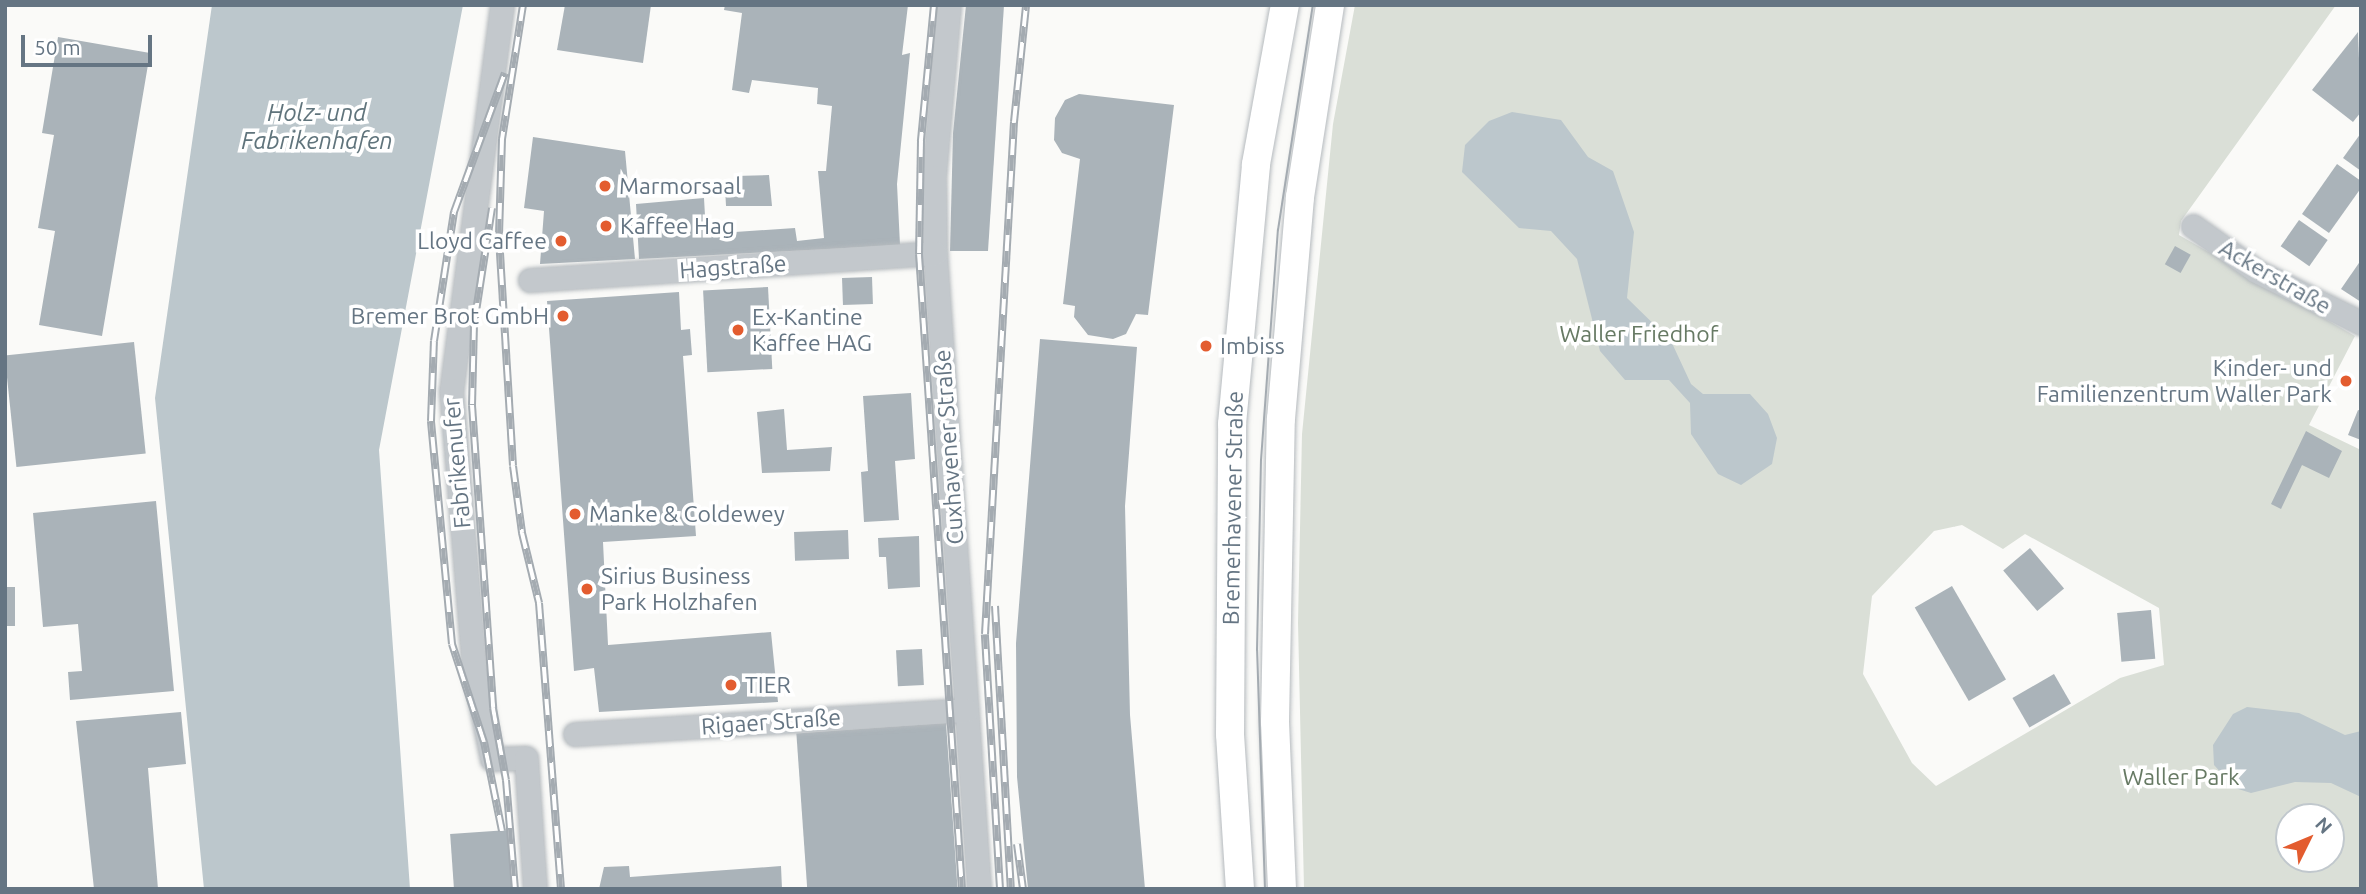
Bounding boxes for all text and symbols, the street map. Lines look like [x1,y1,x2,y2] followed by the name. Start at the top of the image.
[24,21,156,65] scale bar
[34,35,81,59] text: 50 m
[241,99,393,155] water label: Holz- und Fabrikenhafen
[619,172,741,200] place label: Marmorsaal
[597,178,613,194] marker: Marmorsaal
[620,212,735,240] place label: Kaffee Hag
[598,218,614,234] marker: Kaffee Hag
[417,227,547,255] place label: Lloyd Caffee
[553,233,569,249] marker: Lloyd Caffee
[2214,234,2336,320] street label: Ackerstraße
[679,249,787,285] street label: Hagstraße
[351,302,549,330] place label: Bremer Brot GmbH
[752,303,872,357] place label: Ex-Kantine Kaffee HAG
[555,308,571,324] marker: Bremer Brot GmbH
[1560,320,1718,348] park label: Waller Friedhof
[730,322,746,338] marker: Ex-Kantine Kaffee HAG
[1220,332,1285,360] place label: Imbiss
[1198,338,1214,354] marker: Imbiss
[928,349,970,545] street label: Cuxhavener Straße
[2037,354,2332,408] place label: Kinder- und Familienzentrum Waller Park
[2338,373,2354,389] marker: Kinder- und Familienzentrum Waller Park
[1217,391,1249,625] street label: Bremerhavener Straße
[438,396,476,530] street label: Fabrikenufer
[589,500,785,528] place label: Manke & Coldewey
[567,506,583,522] marker: Manke & Coldewey
[601,562,758,616] place label: Sirius Business Park Holzhafen
[579,581,595,597] marker: Sirius Business Park Holzhafen
[745,671,791,699] place label: TIER
[723,677,739,693] marker: TIER
[700,703,842,741] street label: Rigaer Straße
[2122,763,2240,791] park label: Waller Park
[2275,803,2345,873] north arrow
[2311,812,2337,838] text: N

